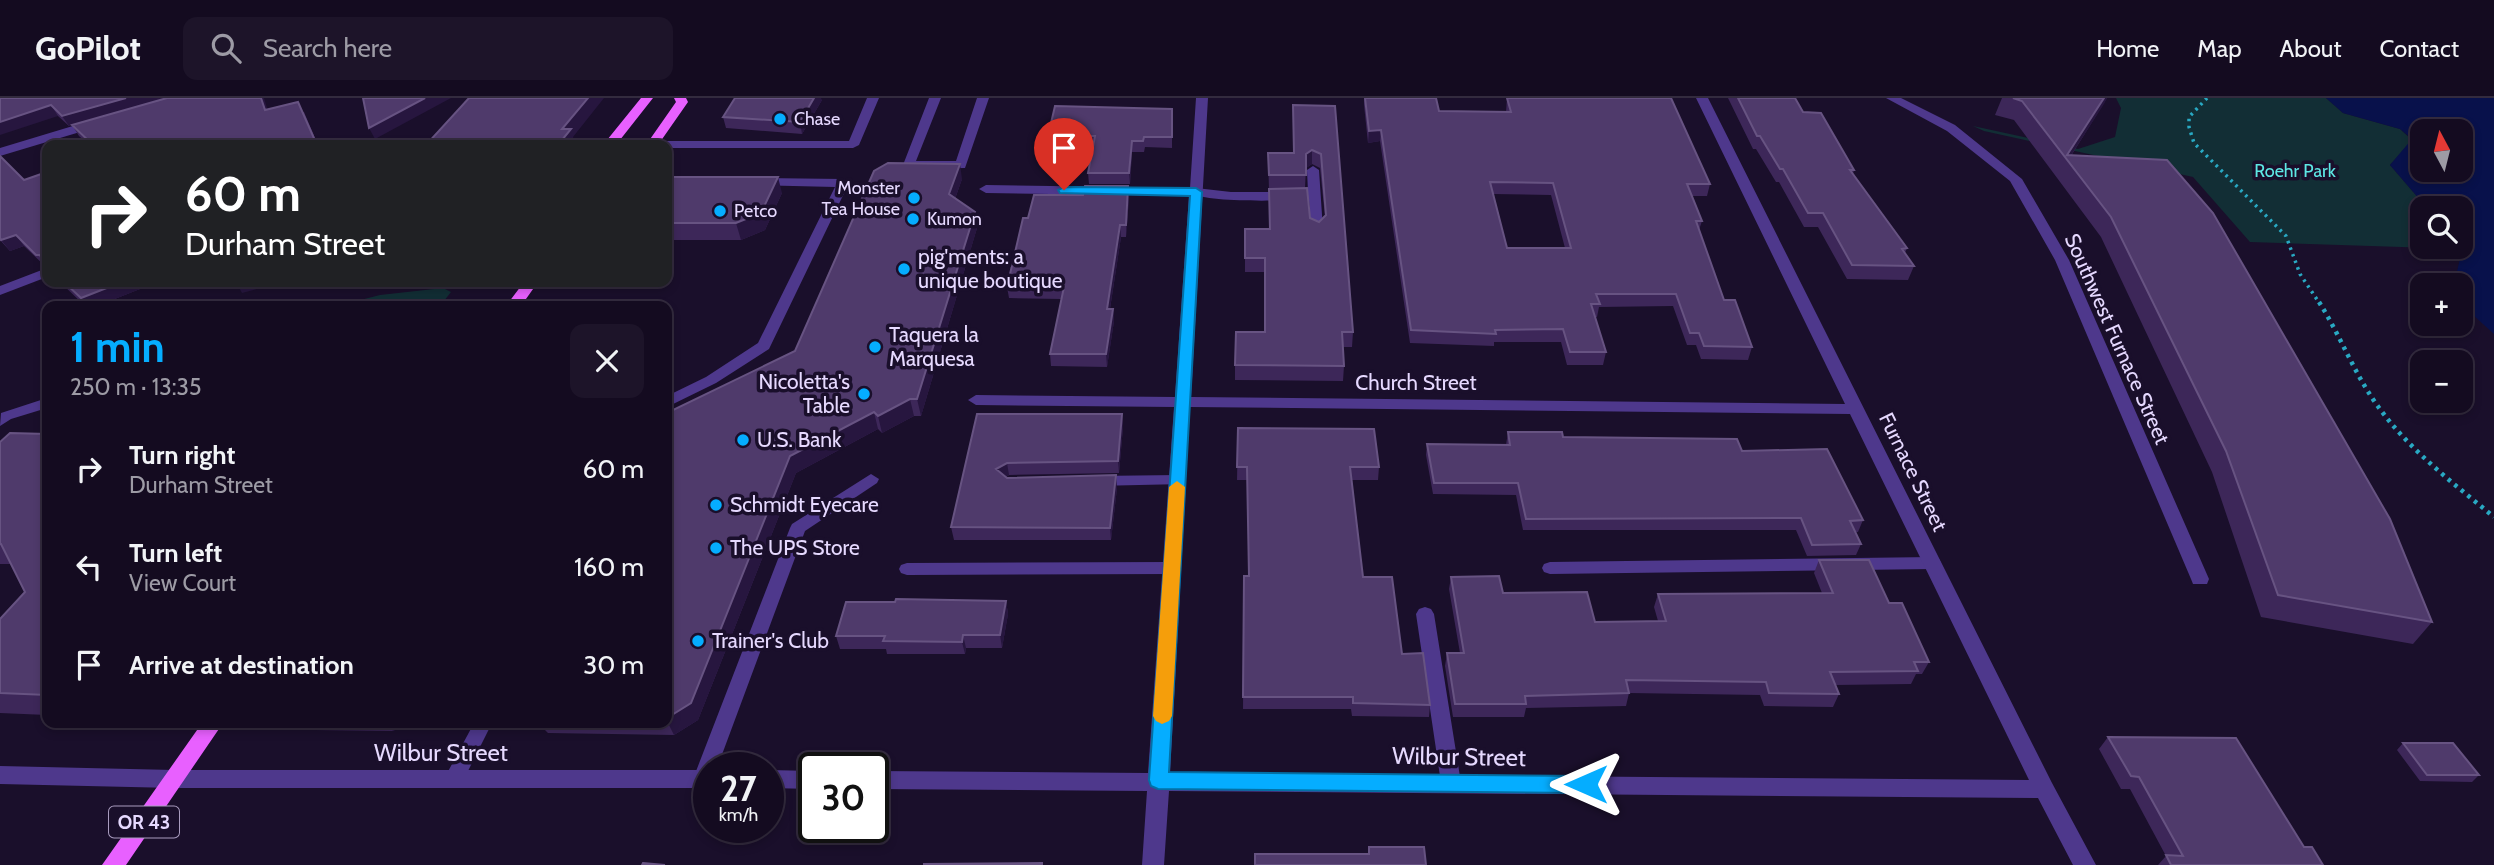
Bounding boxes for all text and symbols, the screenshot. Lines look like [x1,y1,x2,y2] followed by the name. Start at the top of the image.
[183,17,673,80] search box
[35,28,141,68] text: GoPilot
[207,29,245,67] icon: search
[263,32,392,64] text: Search here
[2096,34,2159,63] text: Home
[2197,34,2242,63] text: Map
[2280,34,2342,63] text: About
[2380,34,2459,63] text: Contact
[794,108,840,130] place label: Chase
[772,111,788,127] marker: Chase
[1034,118,1094,190] pin
[2410,119,2473,182] north arrow
[2410,119,2473,413] map controls
[1045,129,1083,167] icon: arrive
[2254,160,2337,182] park label: Roehr Park
[185,164,301,223] text: 60 m
[70,168,161,259] icon: right
[821,177,900,220] place label: Monster Tea House
[906,190,922,206] marker: Monster Tea House
[2410,196,2473,259] button: search
[734,200,777,222] place label: Petco
[712,203,728,219] marker: Petco
[927,208,982,230] place label: Kumon
[905,211,921,227] marker: Kumon
[185,224,385,263] text: Durham Street
[2060,230,2175,448] street label: Southwest Furnace Street
[918,244,1063,293] place label: pig'ments: a unique boutique
[896,261,912,277] marker: pig'ments: a unique boutique
[2410,273,2473,336] button: +
[70,321,165,373] text: 1 min
[889,322,979,371] place label: Taquera la Marquesa
[570,324,644,398] button: close
[867,339,883,355] marker: Taquera la Marquesa
[2410,350,2473,413] button: −
[759,369,850,418] place label: Nicoletta's Table
[1355,370,1477,395] street label: Church Street
[70,373,201,401] text: 250 m · 13:35
[856,386,872,402] marker: Nicoletta's Table
[1874,409,1953,535] street label: Furnace Street
[757,427,842,452] place label: U.S. Bank
[735,432,751,448] marker: U.S. Bank
[129,439,235,471] text: Turn right
[70,450,108,488] icon: right
[582,453,644,485] text: 60 m
[129,471,273,499] text: Durham Street
[730,492,879,517] place label: Schmidt Eyecare
[708,497,724,513] marker: Schmidt Eyecare
[730,535,860,560] place label: The UPS Store
[129,537,222,569] text: Turn left
[708,540,724,556] marker: The UPS Store
[70,548,108,586] icon: left
[574,551,644,583] text: 160 m
[129,569,236,597] text: View Court
[712,628,829,653] place label: Trainer's Club
[690,633,706,649] marker: Trainer's Club
[70,646,108,684] icon: arrive
[129,649,354,681] text: Arrive at destination
[583,649,644,681] text: 30 m
[374,738,508,767] street label: Wilbur Street
[1392,741,1526,772] street label: Wilbur Street
[1549,747,1623,821] position arrow
[798,752,889,843] speed limit sign: 30
[720,767,757,810] text: 27
[719,804,758,826] text: km/h
[109,806,179,838] road number: OR 43

